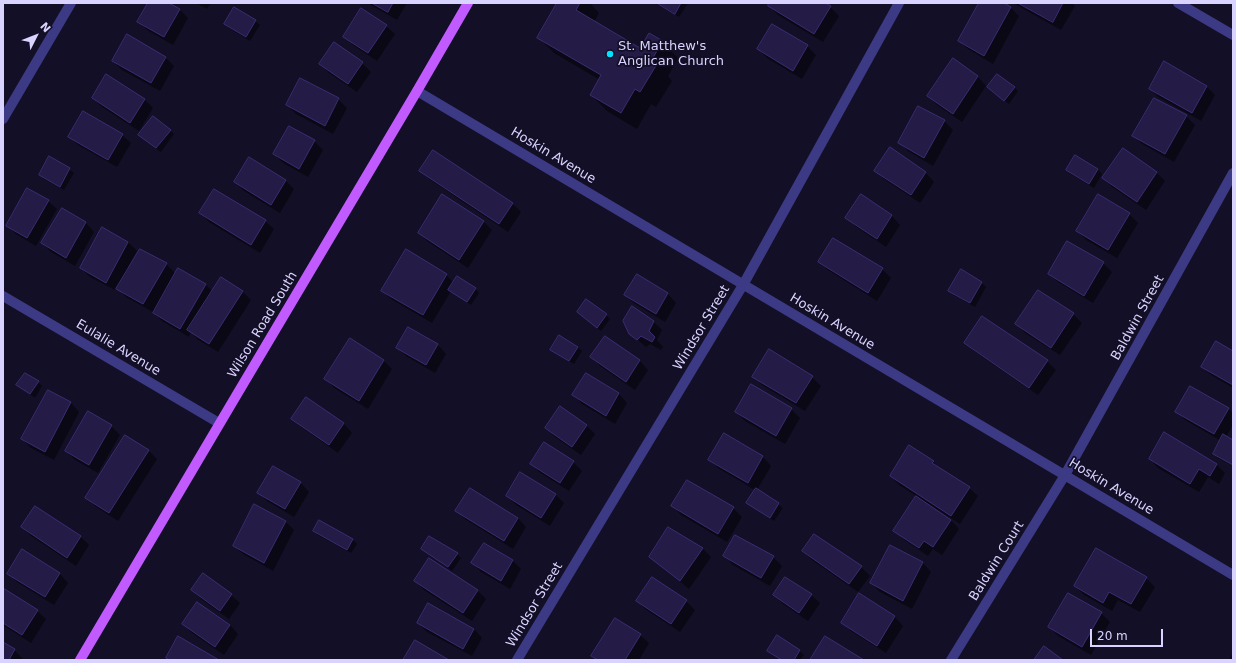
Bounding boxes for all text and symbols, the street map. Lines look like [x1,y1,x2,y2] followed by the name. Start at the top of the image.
[16,16,56,56] north arrow
[37,20,53,35] text: N
[618,39,724,70] place label: St. Matthew's Anglican Church
[605,49,615,59] marker: St. Matthew's Anglican Church
[508,125,598,187] street label: Hoskin Avenue
[225,269,301,381] street label: Wilson Road South
[1108,273,1168,363] street label: Baldwin Street
[670,283,734,373] street label: Windsor Street
[787,291,877,353] street label: Hoskin Avenue
[73,317,163,379] street label: Eulalie Avenue
[1066,456,1156,518] street label: Hoskin Avenue
[966,518,1028,604] street label: Baldwin Court
[503,560,567,650] street label: Windsor Street
[1092,621,1165,647] scale bar
[1097,629,1128,643] text: 20 m

